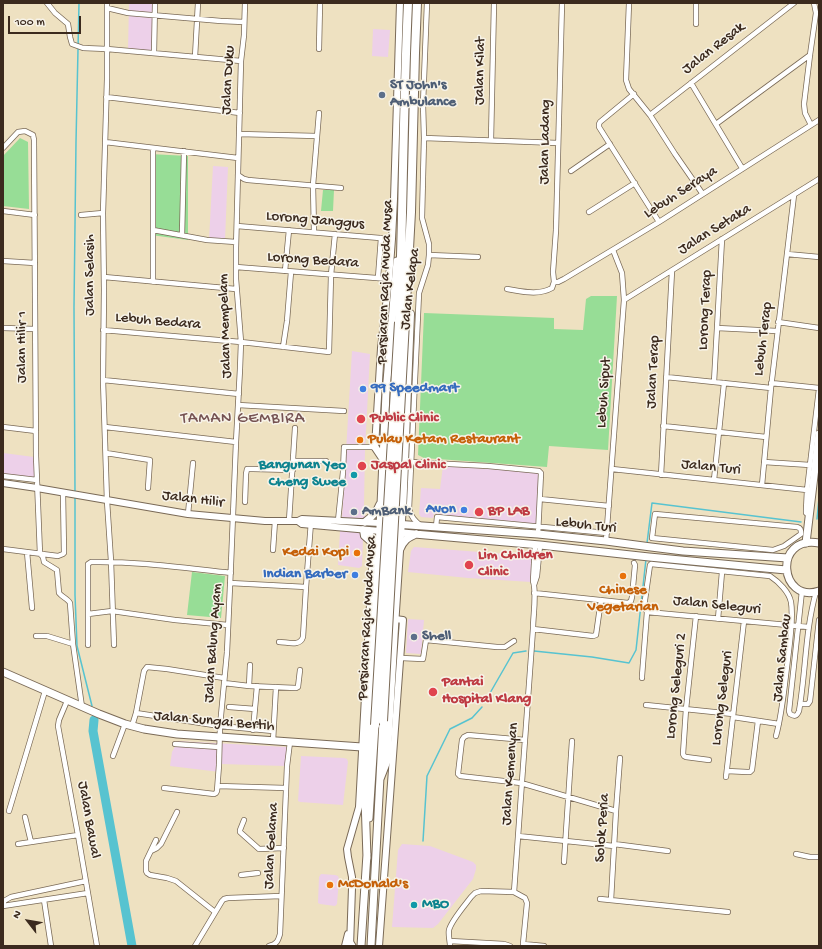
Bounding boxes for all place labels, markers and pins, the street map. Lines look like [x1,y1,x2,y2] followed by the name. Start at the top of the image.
[390,77,456,112] place label: ST John's Ambulance
[377,90,387,100] marker: ST John's Ambulance
[371,380,459,398] place label: 99 Speedmart
[358,384,368,394] marker: 99 Speedmart
[370,410,439,428] place label: Public Clinic
[355,413,367,425] marker: Public Clinic
[368,431,520,449] place label: Pulau Ketam Restaurant
[355,435,365,445] marker: Pulau Ketam Restaurant
[259,457,346,492] place label: Bangunan Yeo Cheng Swee
[371,457,446,475] place label: Jaspal Clinic
[356,460,368,472] marker: Jaspal Clinic
[349,470,359,480] marker: Bangunan Yeo Cheng Swee
[426,501,456,519] place label: Avon
[362,503,411,521] place label: AmBank
[488,503,530,521] place label: BP LAB
[459,505,469,515] marker: Avon
[473,506,485,518] marker: BP LAB
[349,507,359,517] marker: AmBank
[282,544,349,562] place label: Kedai Kopi
[478,547,553,582] place label: Lim Children Clinic
[352,548,362,558] marker: Kedai Kopi
[463,559,475,571] marker: Lim Children Clinic
[263,566,347,584] place label: Indian Barber
[350,570,360,580] marker: Indian Barber
[618,571,628,581] marker: Chinese Vegetarian
[588,582,658,617] place label: Chinese Vegetarian
[422,628,451,646] place label: Shell
[409,632,419,642] marker: Shell
[442,674,531,709] place label: Pantai Hospital Klang
[427,686,439,698] marker: Pantai Hospital Klang
[338,876,408,894] place label: McDonald's
[325,880,335,890] marker: McDonald's
[422,896,449,914] place label: MBO
[409,900,419,910] marker: MBO

